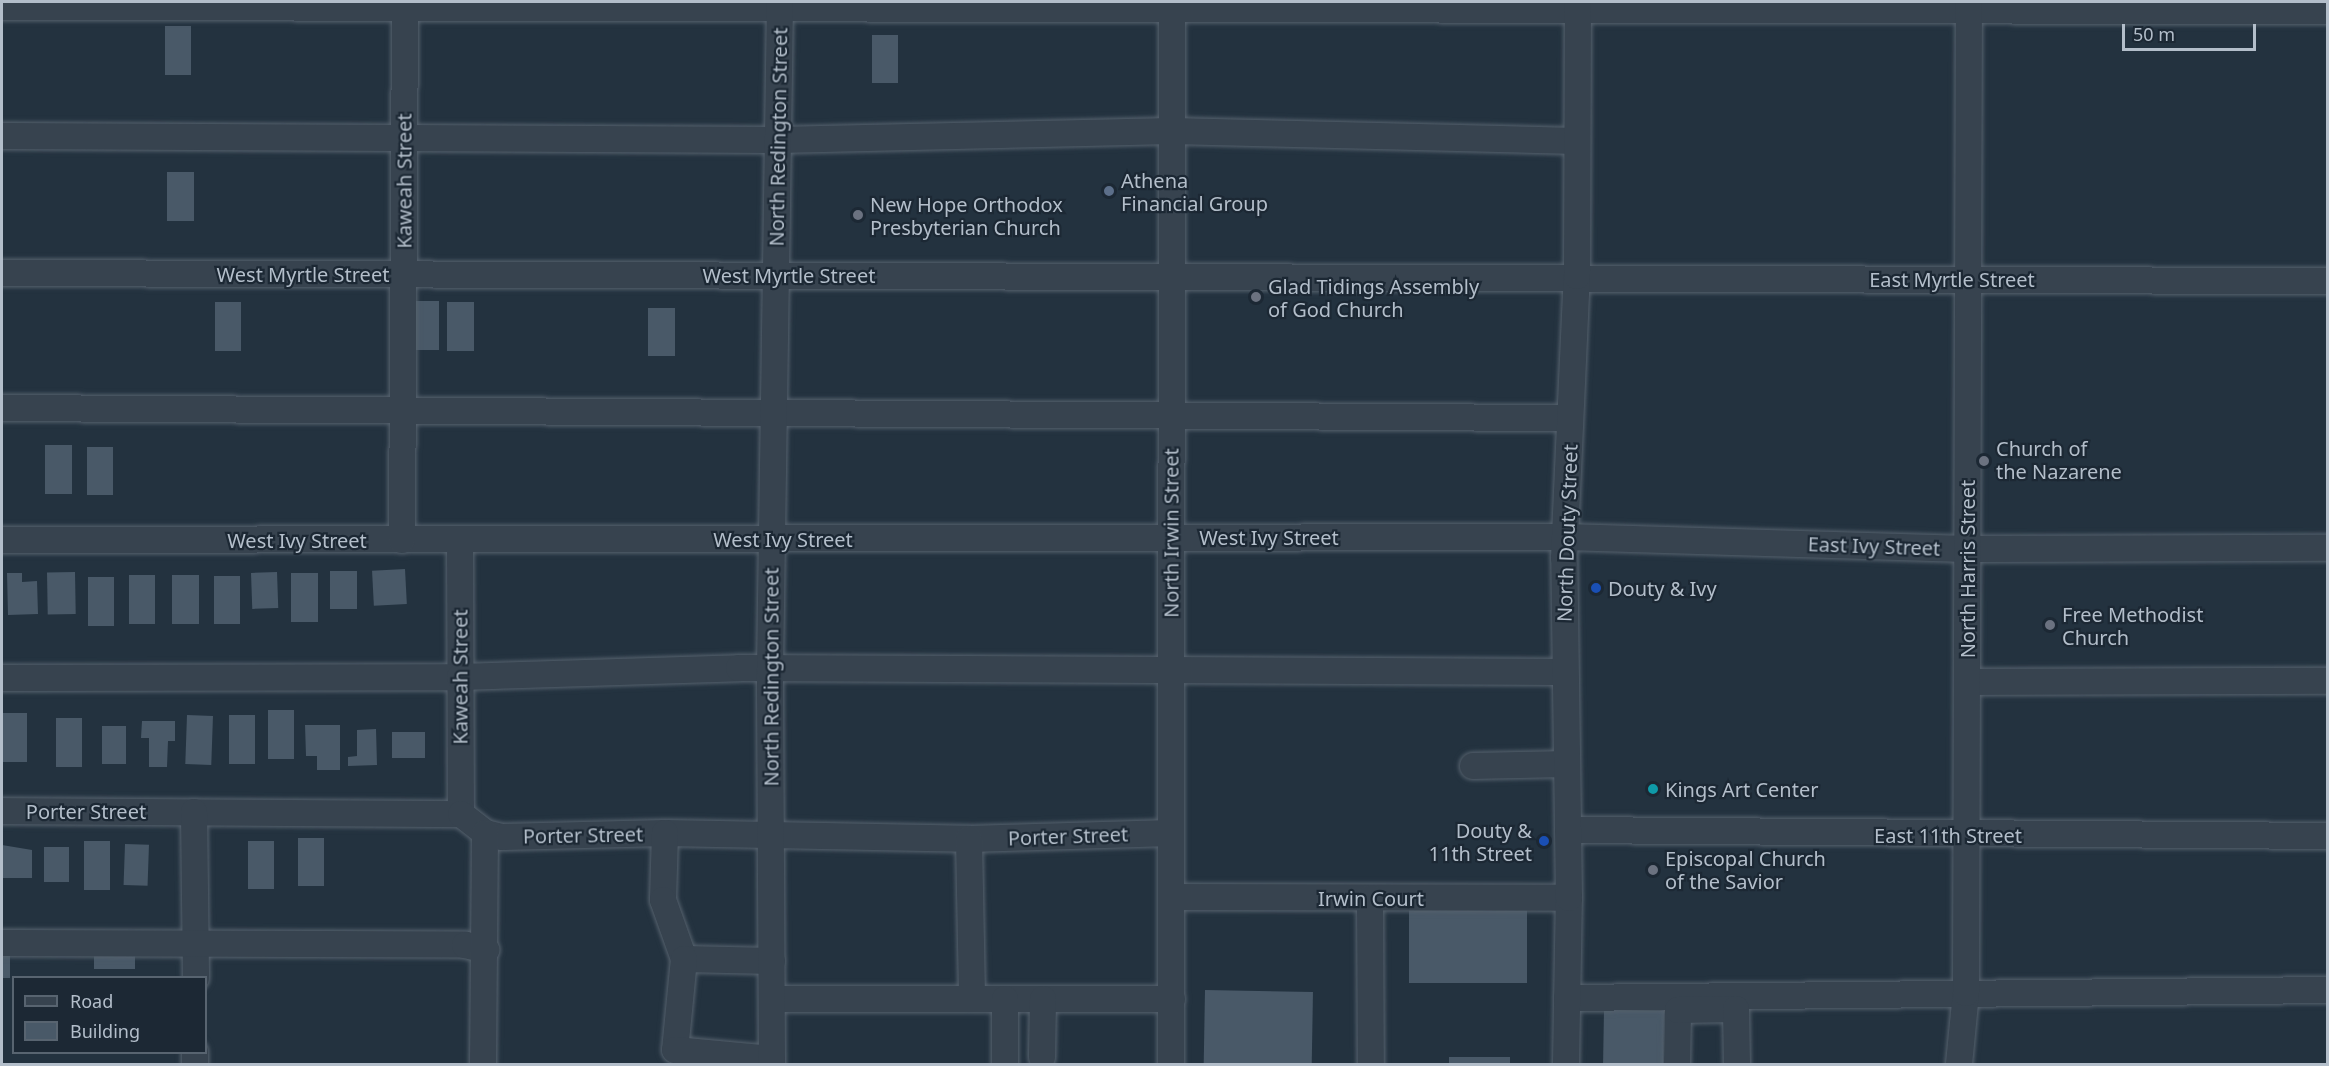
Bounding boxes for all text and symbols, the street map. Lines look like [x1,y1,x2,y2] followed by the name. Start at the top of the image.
[2125,12,2258,50] scale bar
[2133,22,2175,46] text: 50 m
[764,27,792,247] street label: North Redington Street
[392,113,416,249] street label: Kaweah Street
[1121,168,1268,215] place label: Athena Financial Group
[1102,184,1116,198] marker: Athena Financial Group
[870,192,1063,239] place label: New Hope Orthodox Presbyterian Church
[851,208,865,222] marker: New Hope Orthodox Presbyterian Church
[217,262,389,286] street label: West Myrtle Street
[703,263,875,287] street label: West Myrtle Street
[1869,267,2035,291] street label: East Myrtle Street
[1268,274,1479,321] place label: Glad Tidings Assembly of God Church
[1249,290,1263,304] marker: Glad Tidings Assembly of God Church
[1996,437,2122,484] place label: Church of the Nazarene
[1552,444,1582,622] street label: North Douty Street
[1159,448,1183,618] street label: North Irwin Street
[1977,454,1991,468] marker: Church of the Nazarene
[1955,480,1979,658] street label: North Harris Street
[1199,525,1339,549] street label: West Ivy Street
[713,527,853,551] street label: West Ivy Street
[227,528,367,552] street label: West Ivy Street
[1807,532,1941,560] street label: East Ivy Street
[759,568,783,786] street label: North Redington Street
[1608,576,1717,600] place label: Douty & Ivy
[1589,581,1603,595] marker: Douty & Ivy
[2062,602,2203,649] place label: Free Methodist Church
[448,609,472,745] street label: Kaweah Street
[2043,618,2057,632] marker: Free Methodist Church
[1665,777,1818,801] place label: Kings Art Center
[1646,782,1660,796] marker: Kings Art Center
[26,799,146,823] street label: Porter Street
[1429,818,1532,865] place label: Douty & 11th Street
[523,822,643,848] street label: Porter Street
[1007,822,1129,850] street label: Porter Street
[1874,823,2022,847] street label: East 11th Street
[1537,834,1551,848] marker: Douty & 11th Street
[1665,846,1826,893] place label: Episcopal Church of the Savior
[1646,863,1660,877] marker: Episcopal Church of the Savior
[1318,886,1424,910] street label: Irwin Court
[12,976,207,1054] legend
[70,989,113,1013] text: Road
[70,1019,140,1043] text: Building

